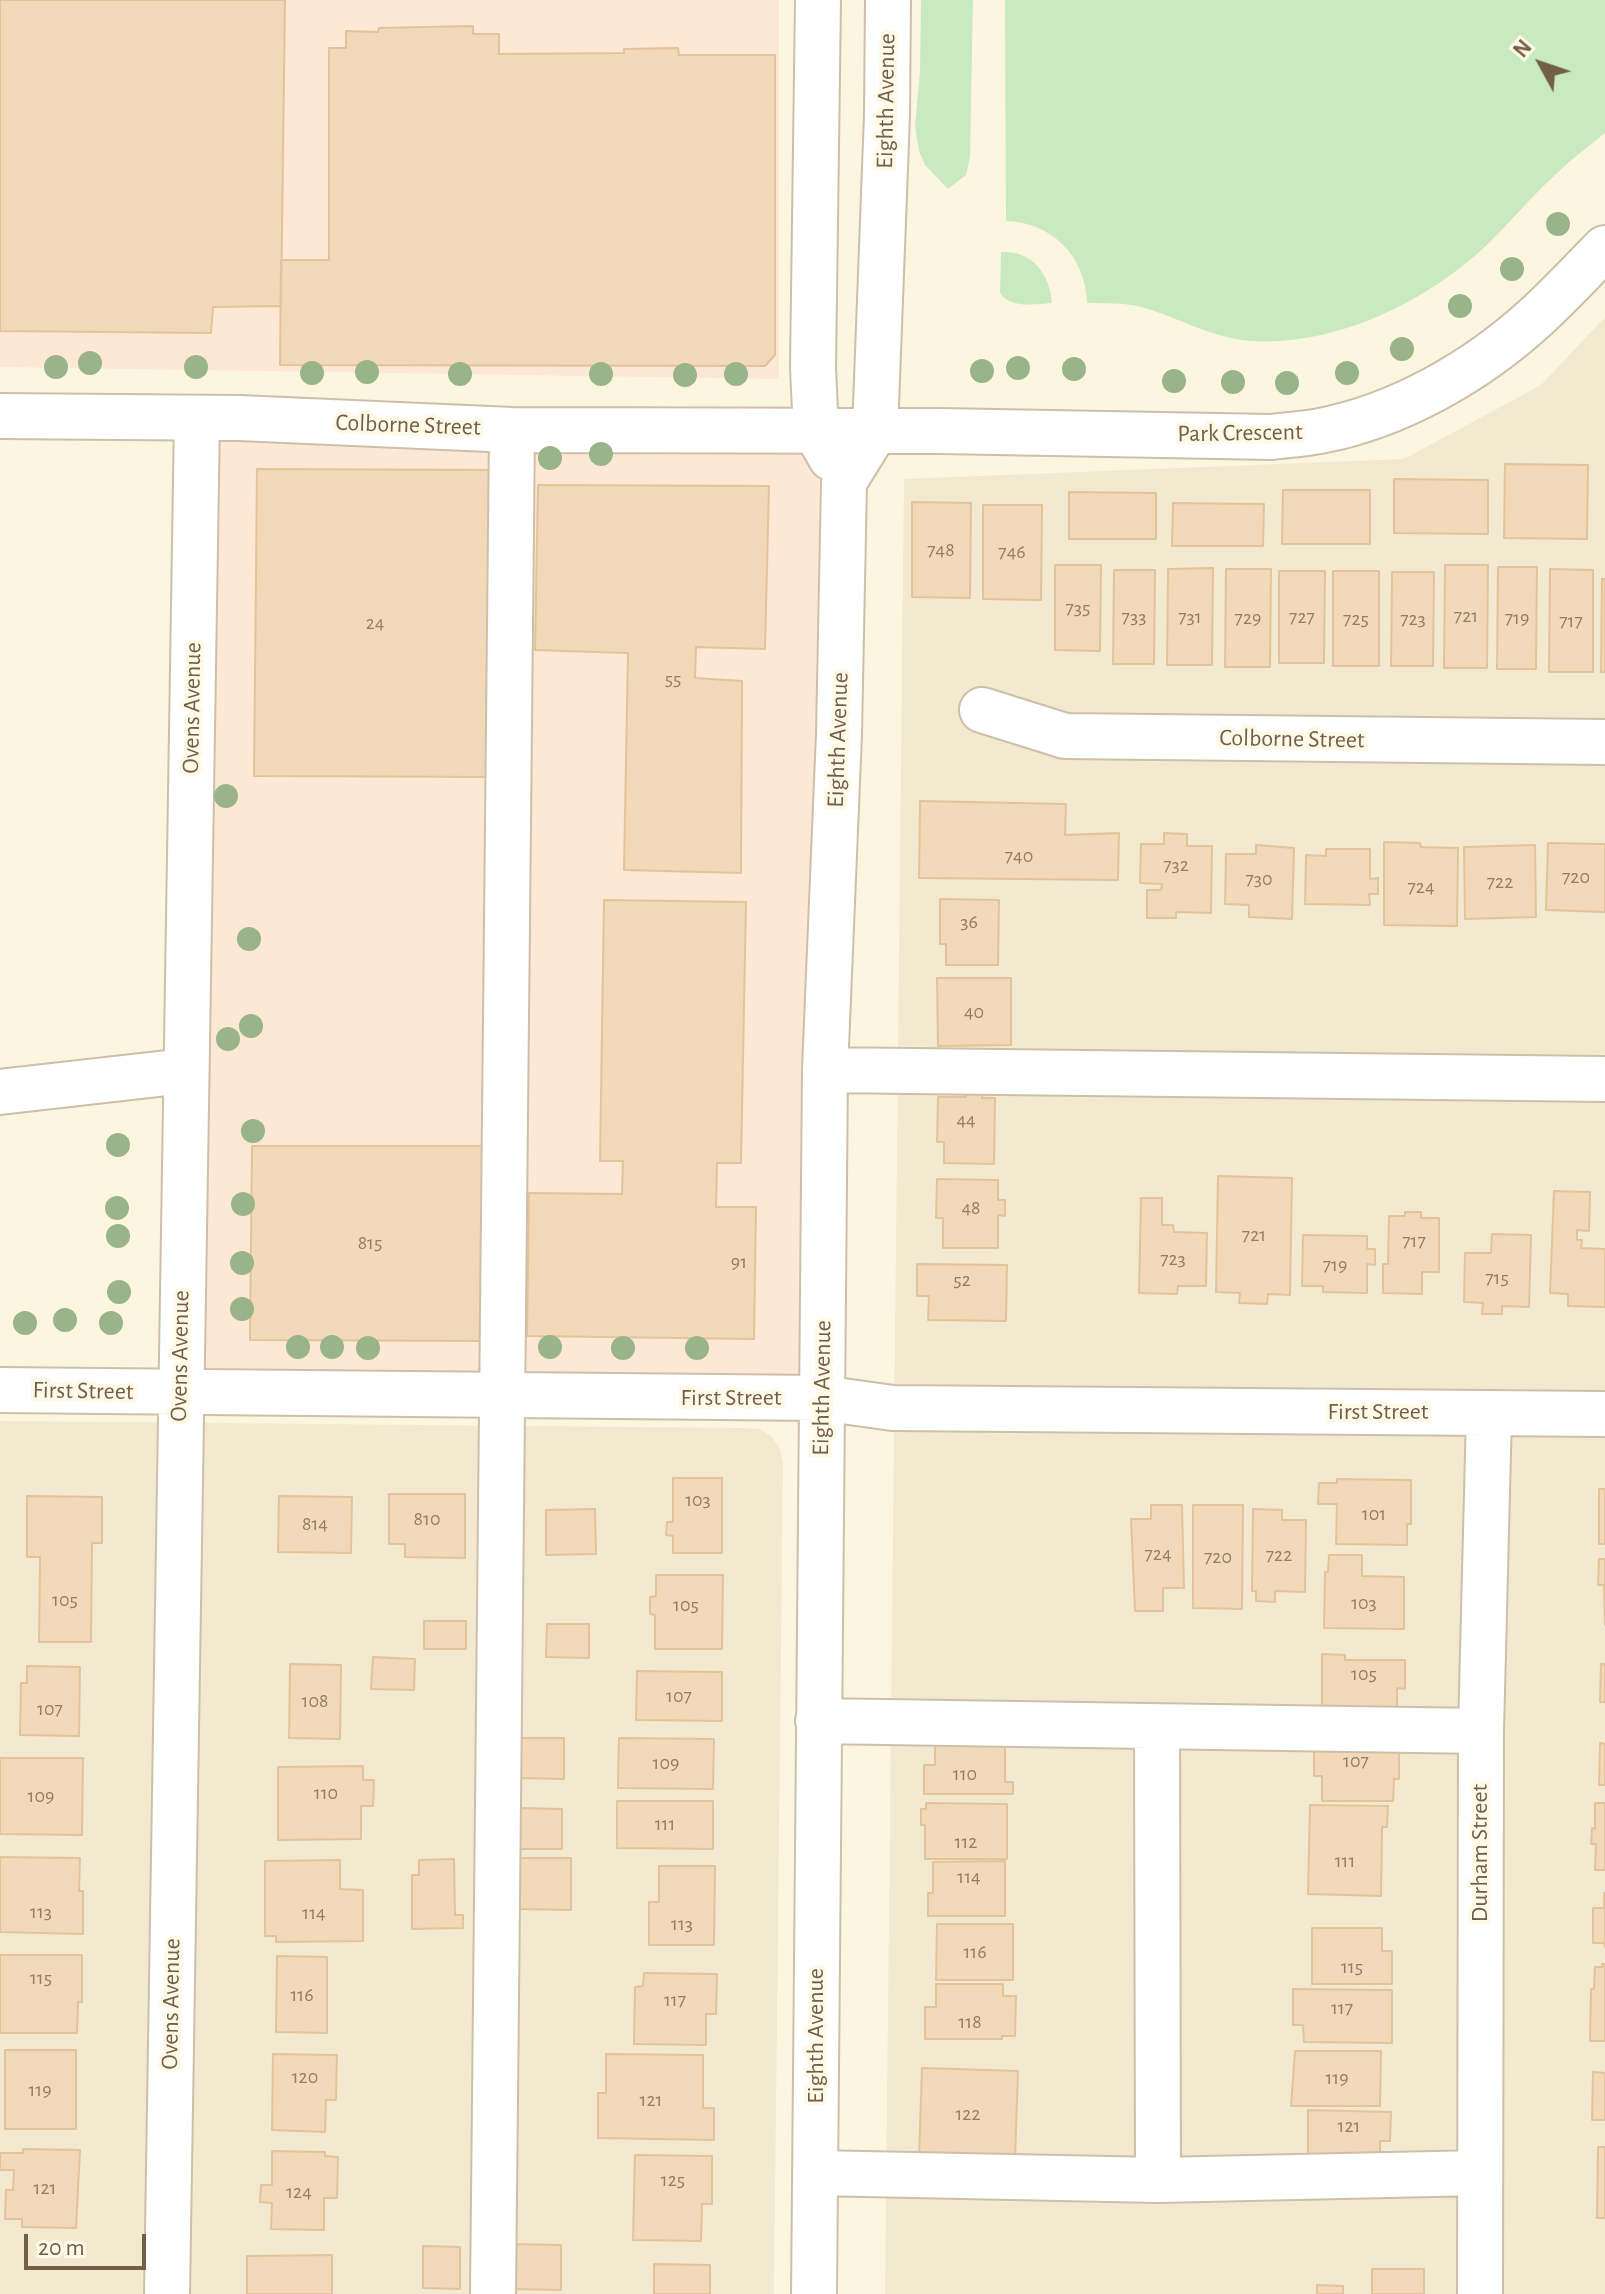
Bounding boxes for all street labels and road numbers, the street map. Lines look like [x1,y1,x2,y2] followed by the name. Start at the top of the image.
[870,33,902,169] street label: Eighth Avenue
[335,408,481,442] street label: Colborne Street
[1177,418,1303,448] street label: Park Crescent
[176,642,208,774] street label: Ovens Avenue
[821,672,855,808] street label: Eighth Avenue
[1219,723,1365,755] street label: Colborne Street
[164,1290,196,1422] street label: Ovens Avenue
[806,1320,838,1456] street label: Eighth Avenue
[32,1376,134,1406] street label: First Street
[681,1384,781,1412] street label: First Street
[1328,1398,1428,1426] street label: First Street
[1466,1784,1494,1922] street label: Durham Street
[155,1938,187,2070] street label: Ovens Avenue
[802,1968,830,2104] street label: Eighth Avenue

